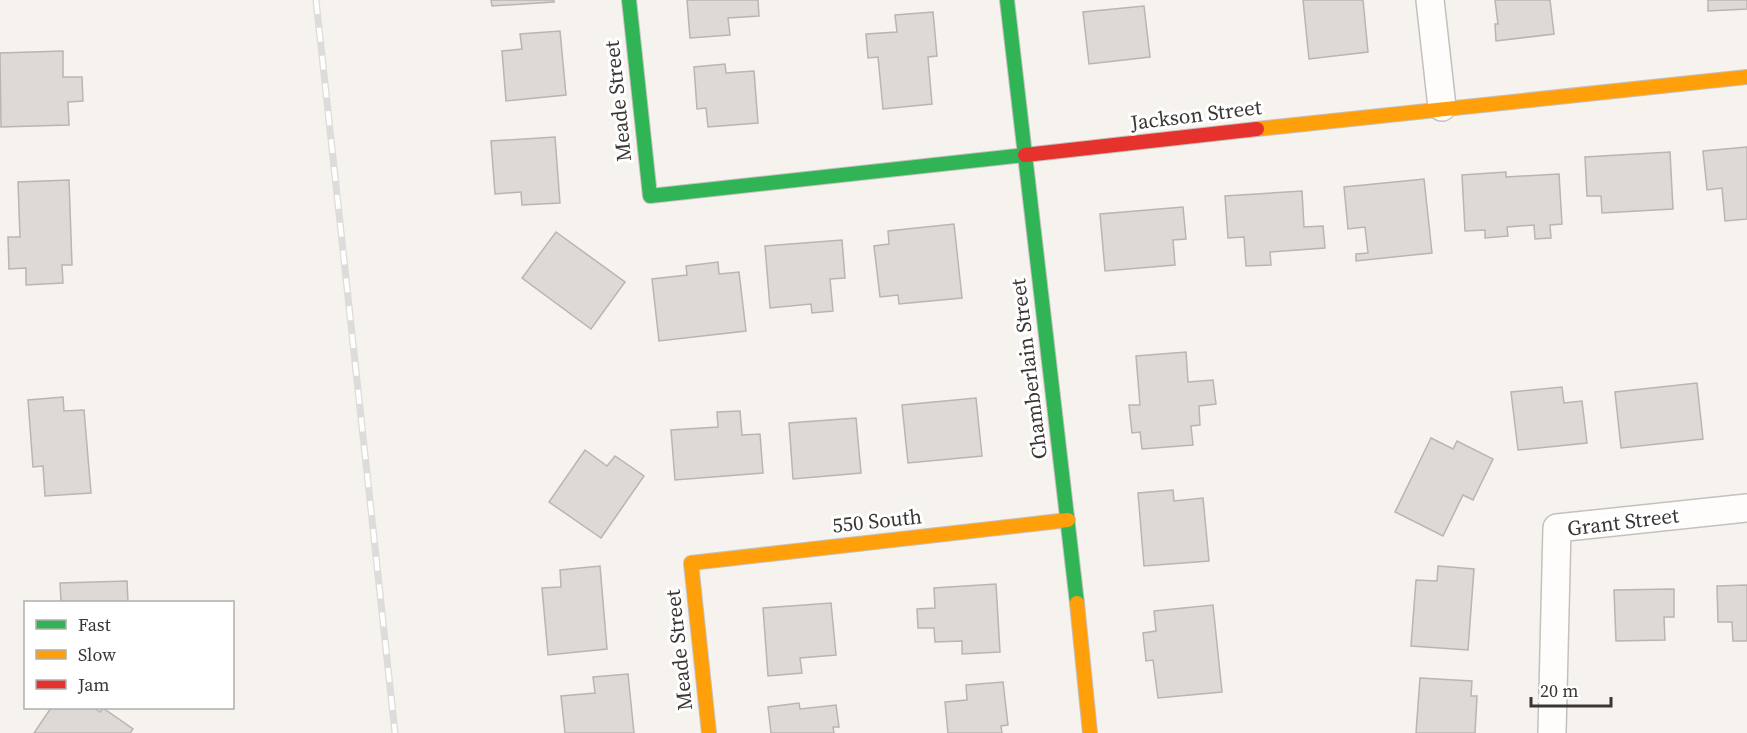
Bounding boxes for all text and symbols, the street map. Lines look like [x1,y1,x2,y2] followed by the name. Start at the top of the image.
[597,39,638,163] street label: Meade Street
[1128,92,1263,137] street label: Jackson Street
[1003,277,1054,461] street label: Chamberlain Street
[1565,500,1681,543] street label: Grant Street
[831,501,923,540] street label: 550 South
[658,588,699,712] street label: Meade Street
[24,601,234,709] legend
[78,612,111,637] text: Fast
[78,642,116,667] text: Slow
[1531,670,1610,708] scale bar
[77,672,110,697] text: Jam
[1540,678,1578,703] text: 20 m

